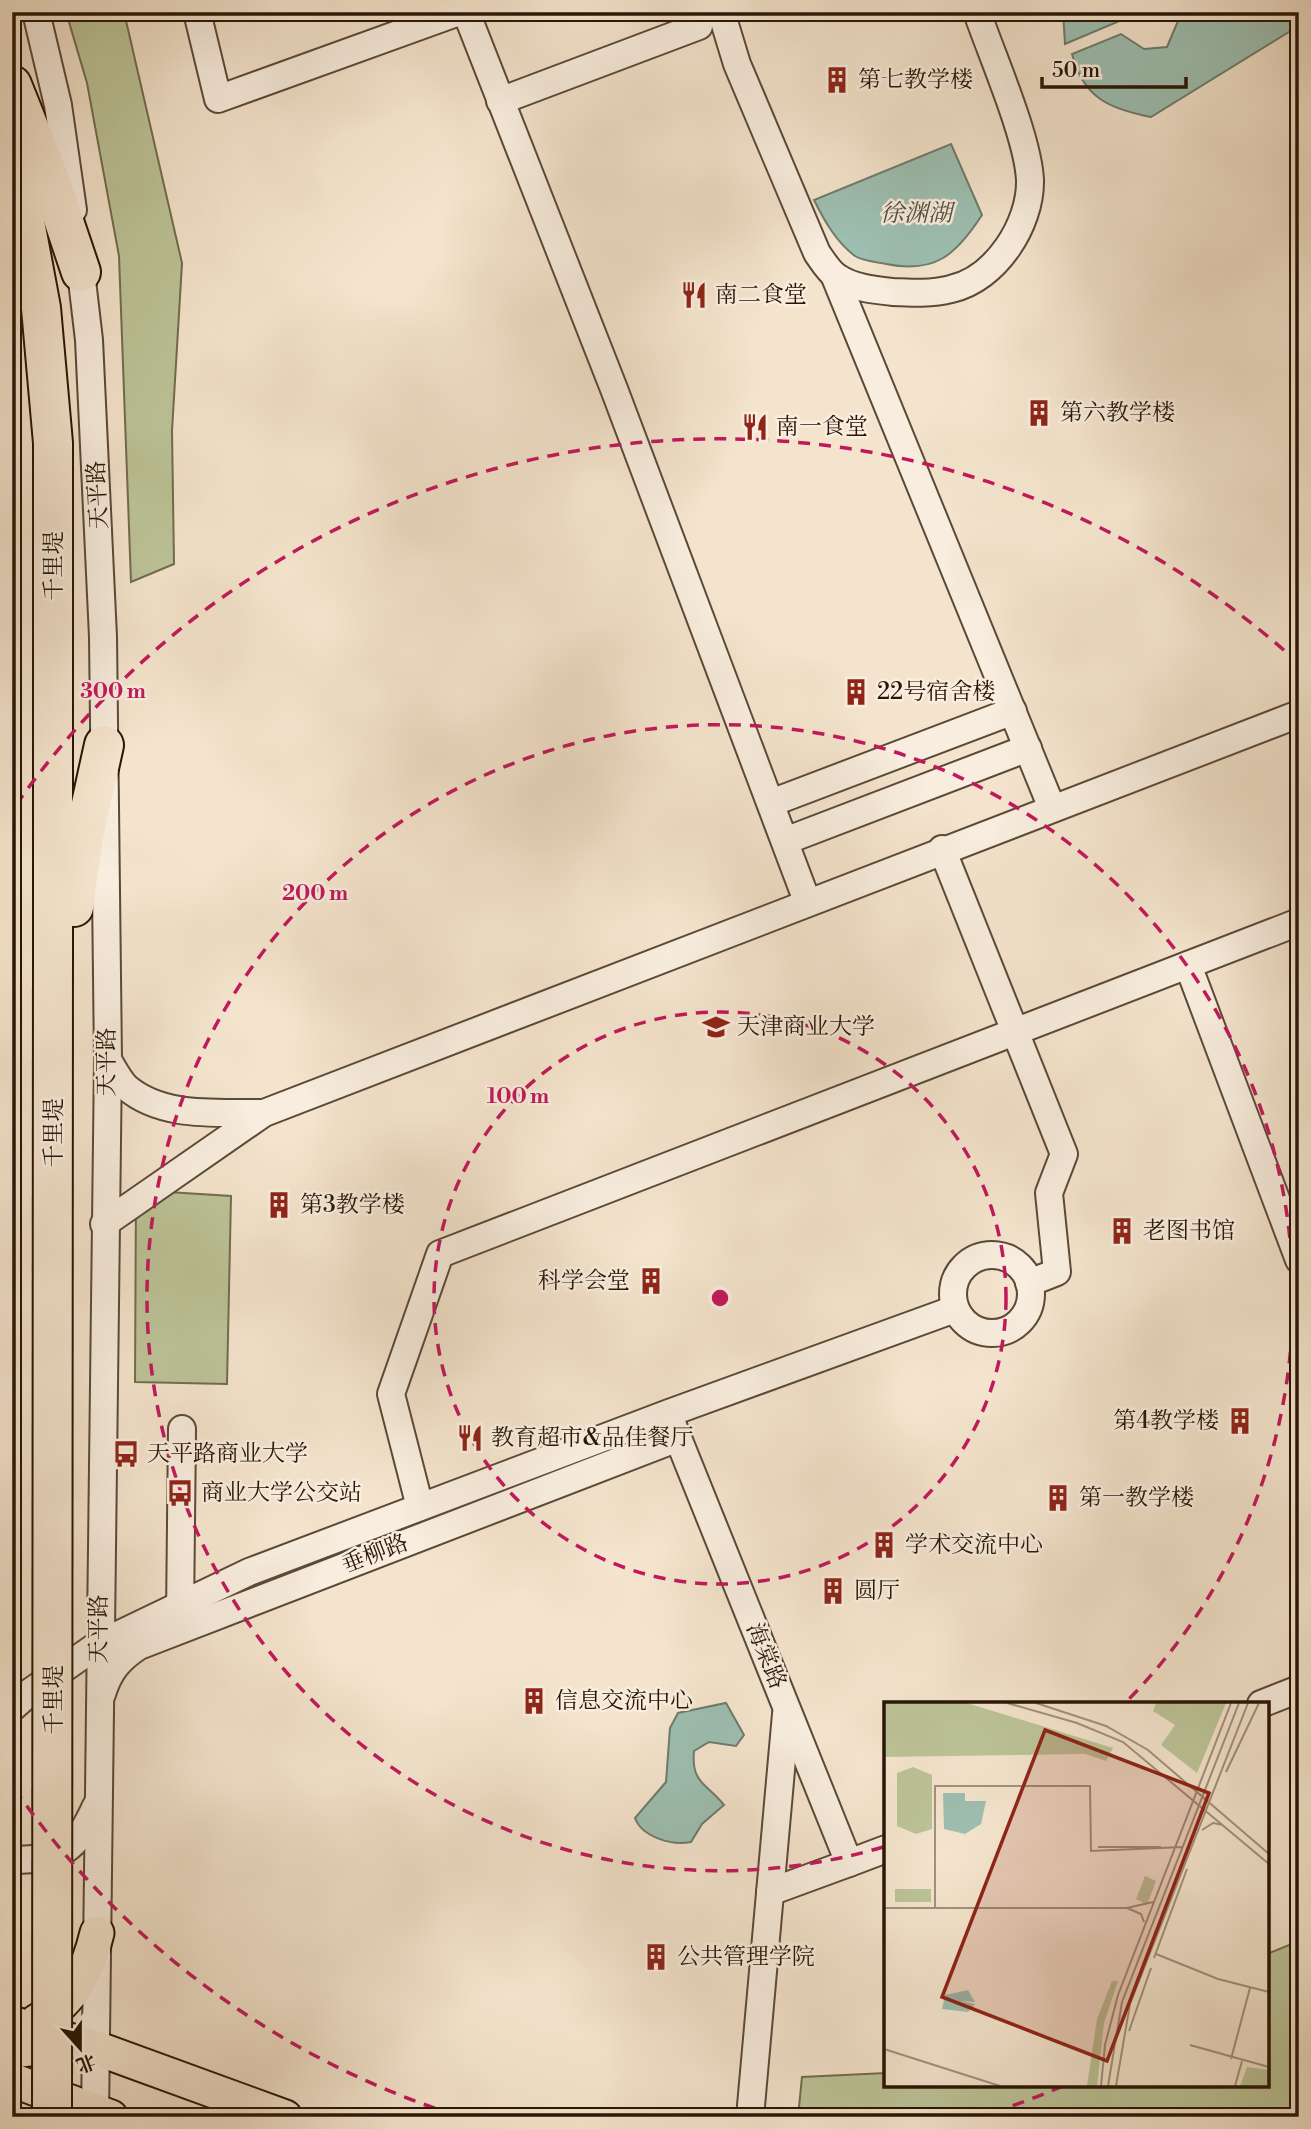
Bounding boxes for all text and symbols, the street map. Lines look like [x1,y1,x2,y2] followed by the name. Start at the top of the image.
[1042,46,1185,90] scale bar
[1052,58,1100,84] text: 50 m
[822,65,852,95] building icon: 第七教学楼
[858,66,973,94] place label: 第七教学楼
[880,199,956,229] water label: 徐渊湖
[679,280,709,310] restaurant icon: 南二食堂
[715,281,807,309] place label: 南二食堂
[1024,398,1054,428] building icon: 第六教学楼
[1060,399,1175,427] place label: 第六教学楼
[740,412,770,442] restaurant icon: 南一食堂
[776,413,868,441] place label: 南一食堂
[82,460,114,530] street label: 天平路
[40,532,68,601] street label: 千里堤
[841,677,871,707] building icon: 22号宿舍楼
[877,678,995,706] place label: 22号宿舍楼
[80,679,146,705] text: 300 m
[282,881,348,907] text: 200 m
[701,1012,731,1042] school or university icon: 天津商业大学
[737,1013,875,1041] place label: 天津商业大学
[93,1028,121,1097] street label: 天平路
[487,1084,549,1110] text: 100 m
[40,1099,68,1168] street label: 千里堤
[264,1190,294,1220] building icon: 第3教学楼
[300,1191,405,1219] place label: 第3教学楼
[1107,1216,1137,1246] building icon: 老图书馆
[1143,1217,1235,1245] place label: 老图书馆
[636,1266,666,1296] building icon: 科学会堂
[538,1267,630,1295] place label: 科学会堂
[708,1286,732,1310] centre of rings
[1225,1406,1255,1436] building icon: 第4教学楼
[1113,1407,1219,1435] place label: 第4教学楼
[455,1423,485,1453] restaurant icon: 教育超市&品佳餐厅
[491,1424,693,1452] place label: 教育超市&品佳餐厅
[111,1439,141,1469] bus stop icon: 天平路商业大学
[147,1440,308,1468] place label: 天平路商业大学
[165,1478,195,1508] bus stop icon: 商业大学公交站
[201,1479,362,1507] place label: 商业大学公交站
[1043,1483,1073,1513] building icon: 第一教学楼
[1079,1484,1194,1512] place label: 第一教学楼
[338,1529,412,1579] street label: 垂柳路
[869,1530,899,1560] building icon: 学术交流中心
[905,1531,1043,1559] place label: 学术交流中心
[818,1576,848,1606] building icon: 圆厅
[854,1577,900,1605] place label: 圆厅
[85,1595,113,1664] street label: 天平路
[740,1619,792,1693] street label: 海棠路
[40,1666,68,1735] street label: 千里堤
[519,1686,549,1716] building icon: 信息交流中心
[555,1687,693,1715] place label: 信息交流中心
[884,1702,1269,2087] inset map
[641,1942,671,1972] building icon: 公共管理学院
[677,1943,815,1971] place label: 公共管理学院
[46,2014,116,2084] north arrow
[73,2048,99,2078] text: 北

